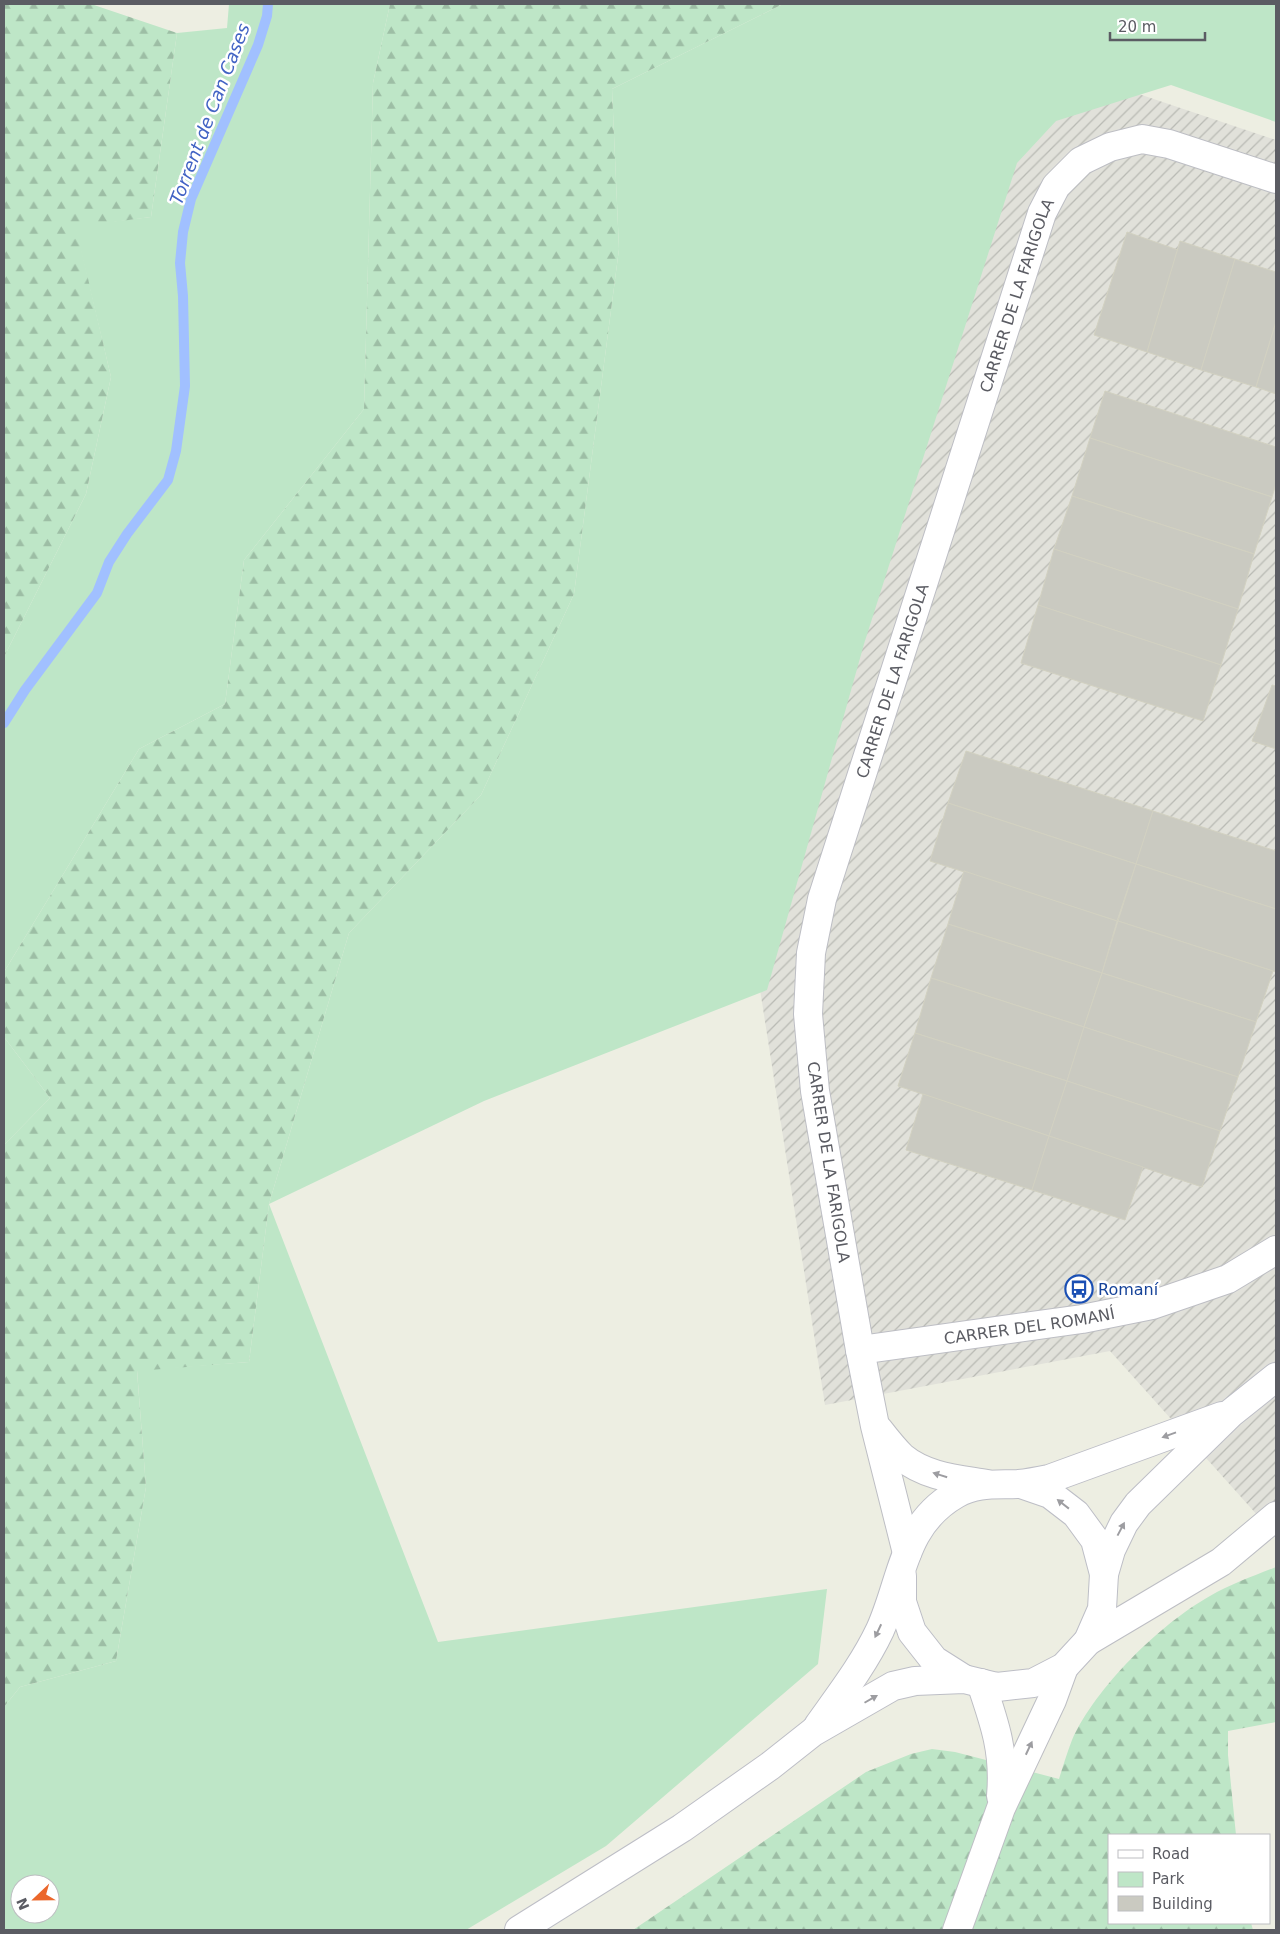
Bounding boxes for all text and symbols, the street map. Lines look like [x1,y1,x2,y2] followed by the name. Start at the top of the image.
[1110,10,1205,42] scale bar
[1118,18,1156,36] text: 20 m
[165,20,254,207] water label: Torrent de Can Cases
[976,195,1058,395] street label: CARRER DE LA FARIGOLA
[852,581,933,781] street label: CARRER DE LA FARIGOLA
[803,1060,854,1264] street label: CARRER DE LA FARIGOLA
[1064,1274,1094,1304] bus stop icon: Romaní
[1098,1280,1159,1299] place label: Romaní
[943,1304,1117,1348] street label: CARRER DEL ROMANÍ
[1161,1432,1176,1440] one-way arrow
[932,1471,947,1478] one-way arrow
[1056,1499,1070,1509] one-way arrow
[1117,1521,1125,1536] one-way arrow
[874,1624,882,1638] one-way arrow
[864,1694,877,1703] one-way arrow
[1025,1741,1033,1755] one-way arrow
[1108,1834,1270,1924] legend
[1152,1845,1190,1863] text: Road
[1152,1870,1185,1888] text: Park
[10,1874,60,1924] north arrow
[13,1895,33,1912] text: N
[1152,1895,1213,1913] text: Building

